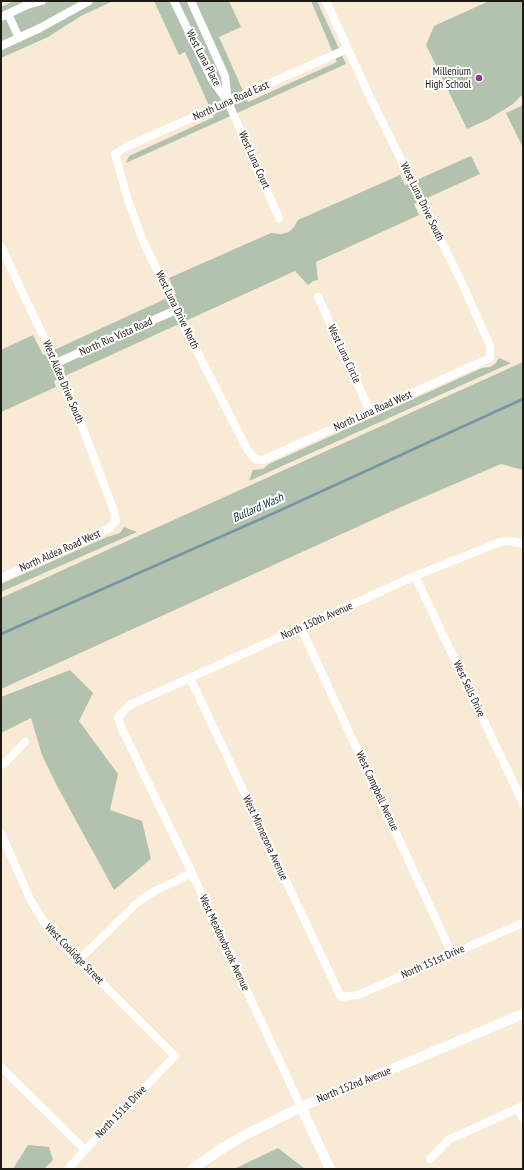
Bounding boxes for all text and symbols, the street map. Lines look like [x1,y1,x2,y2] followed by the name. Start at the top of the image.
[183,28,223,88] street label: West Luna Place
[425,65,471,91] place label: Millenium High School
[474,73,484,83] marker: Millenium High School
[191,78,271,124] street label: North Luna Road East
[235,129,273,191] street label: West Luna Court
[397,161,447,243] street label: West Luna Drive South
[152,269,202,351] street label: West Luna Drive North
[77,315,155,359] street label: North Rio Vista Road
[325,323,363,385] street label: West Luna Circle
[40,339,86,425] street label: West Aldea Drive South
[332,388,414,434] street label: North Luna Road West
[230,490,286,526] water label: Bullard Wash
[17,527,103,575] street label: North Aldea Road West
[279,599,355,643] street label: North 150th Avenue
[450,659,488,719] street label: West Sells Drive
[353,749,401,833] street label: West Campbell Avenue
[240,793,290,883] street label: West Minnezona Avenue
[196,893,252,993] street label: West Meadowbrook Avenue
[42,921,106,987] street label: West Coolidge Street
[399,942,467,982] street label: North 151st Drive
[315,1064,393,1106] street label: North 152nd Avenue
[93,1083,149,1141] street label: North 151st Drive

